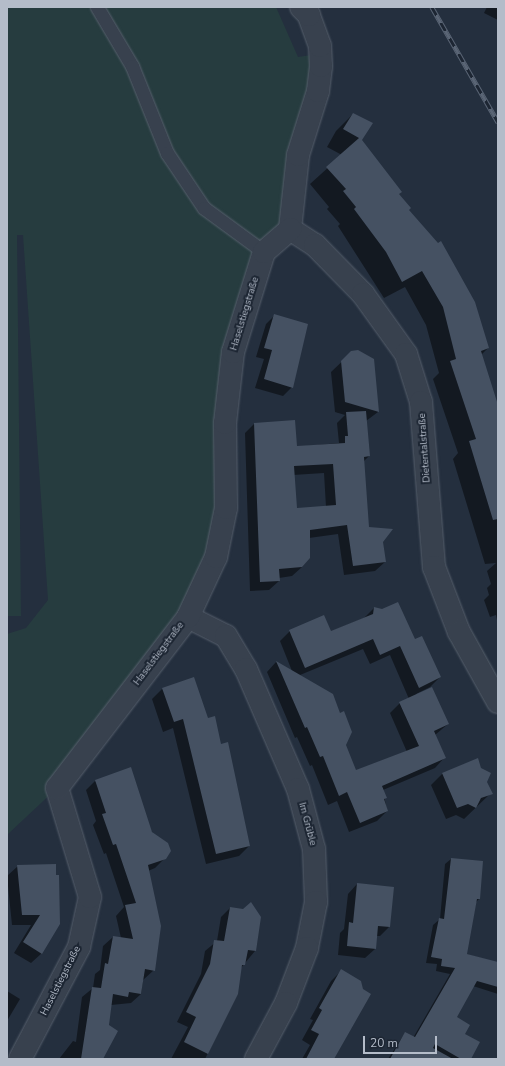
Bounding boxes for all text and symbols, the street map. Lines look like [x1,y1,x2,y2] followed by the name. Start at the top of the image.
[228,276,262,352] street label: Haselstiegstraße
[417,413,433,483] street label: Dietentalstraße
[131,620,187,688] street label: Haselstiegstraße
[295,801,319,847] street label: Im Grüble
[38,944,84,1018] street label: Haselstiegstraße
[365,1028,439,1054] scale bar
[370,1035,398,1051] text: 20 m

